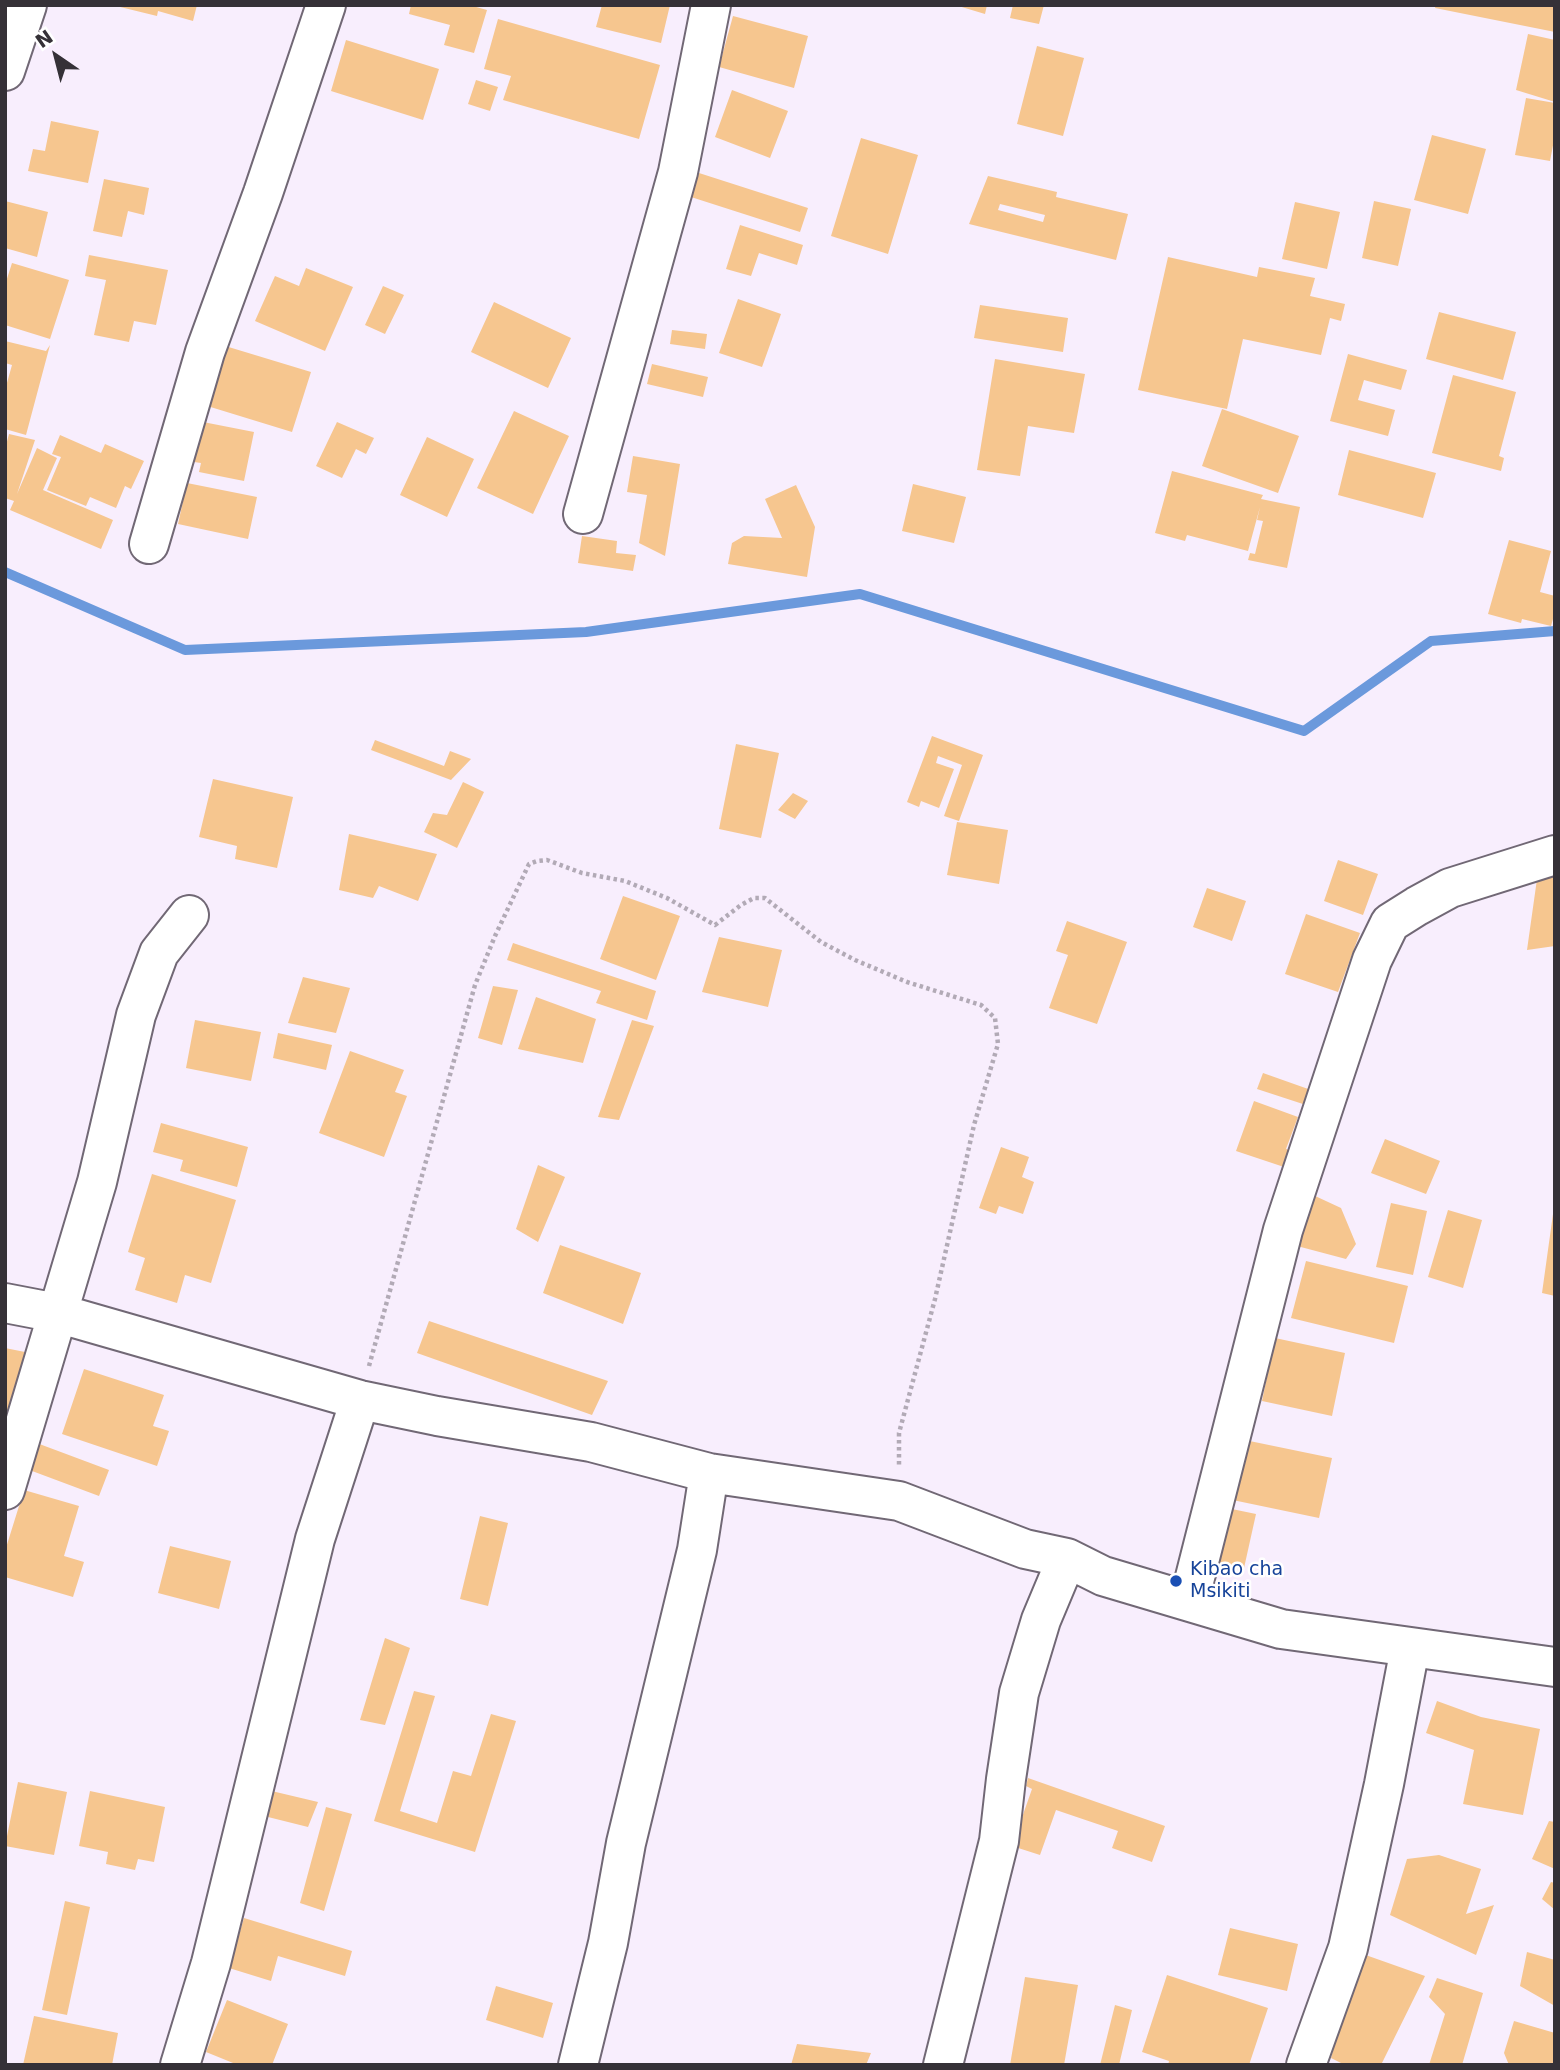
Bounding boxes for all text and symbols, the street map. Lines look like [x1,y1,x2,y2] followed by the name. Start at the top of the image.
[21,21,91,91] north arrow
[31,25,57,52] text: N
[1190,1559,1283,1603] place label: Kibao cha Msikiti
[1168,1573,1184,1589] marker: Kibao cha Msikiti

